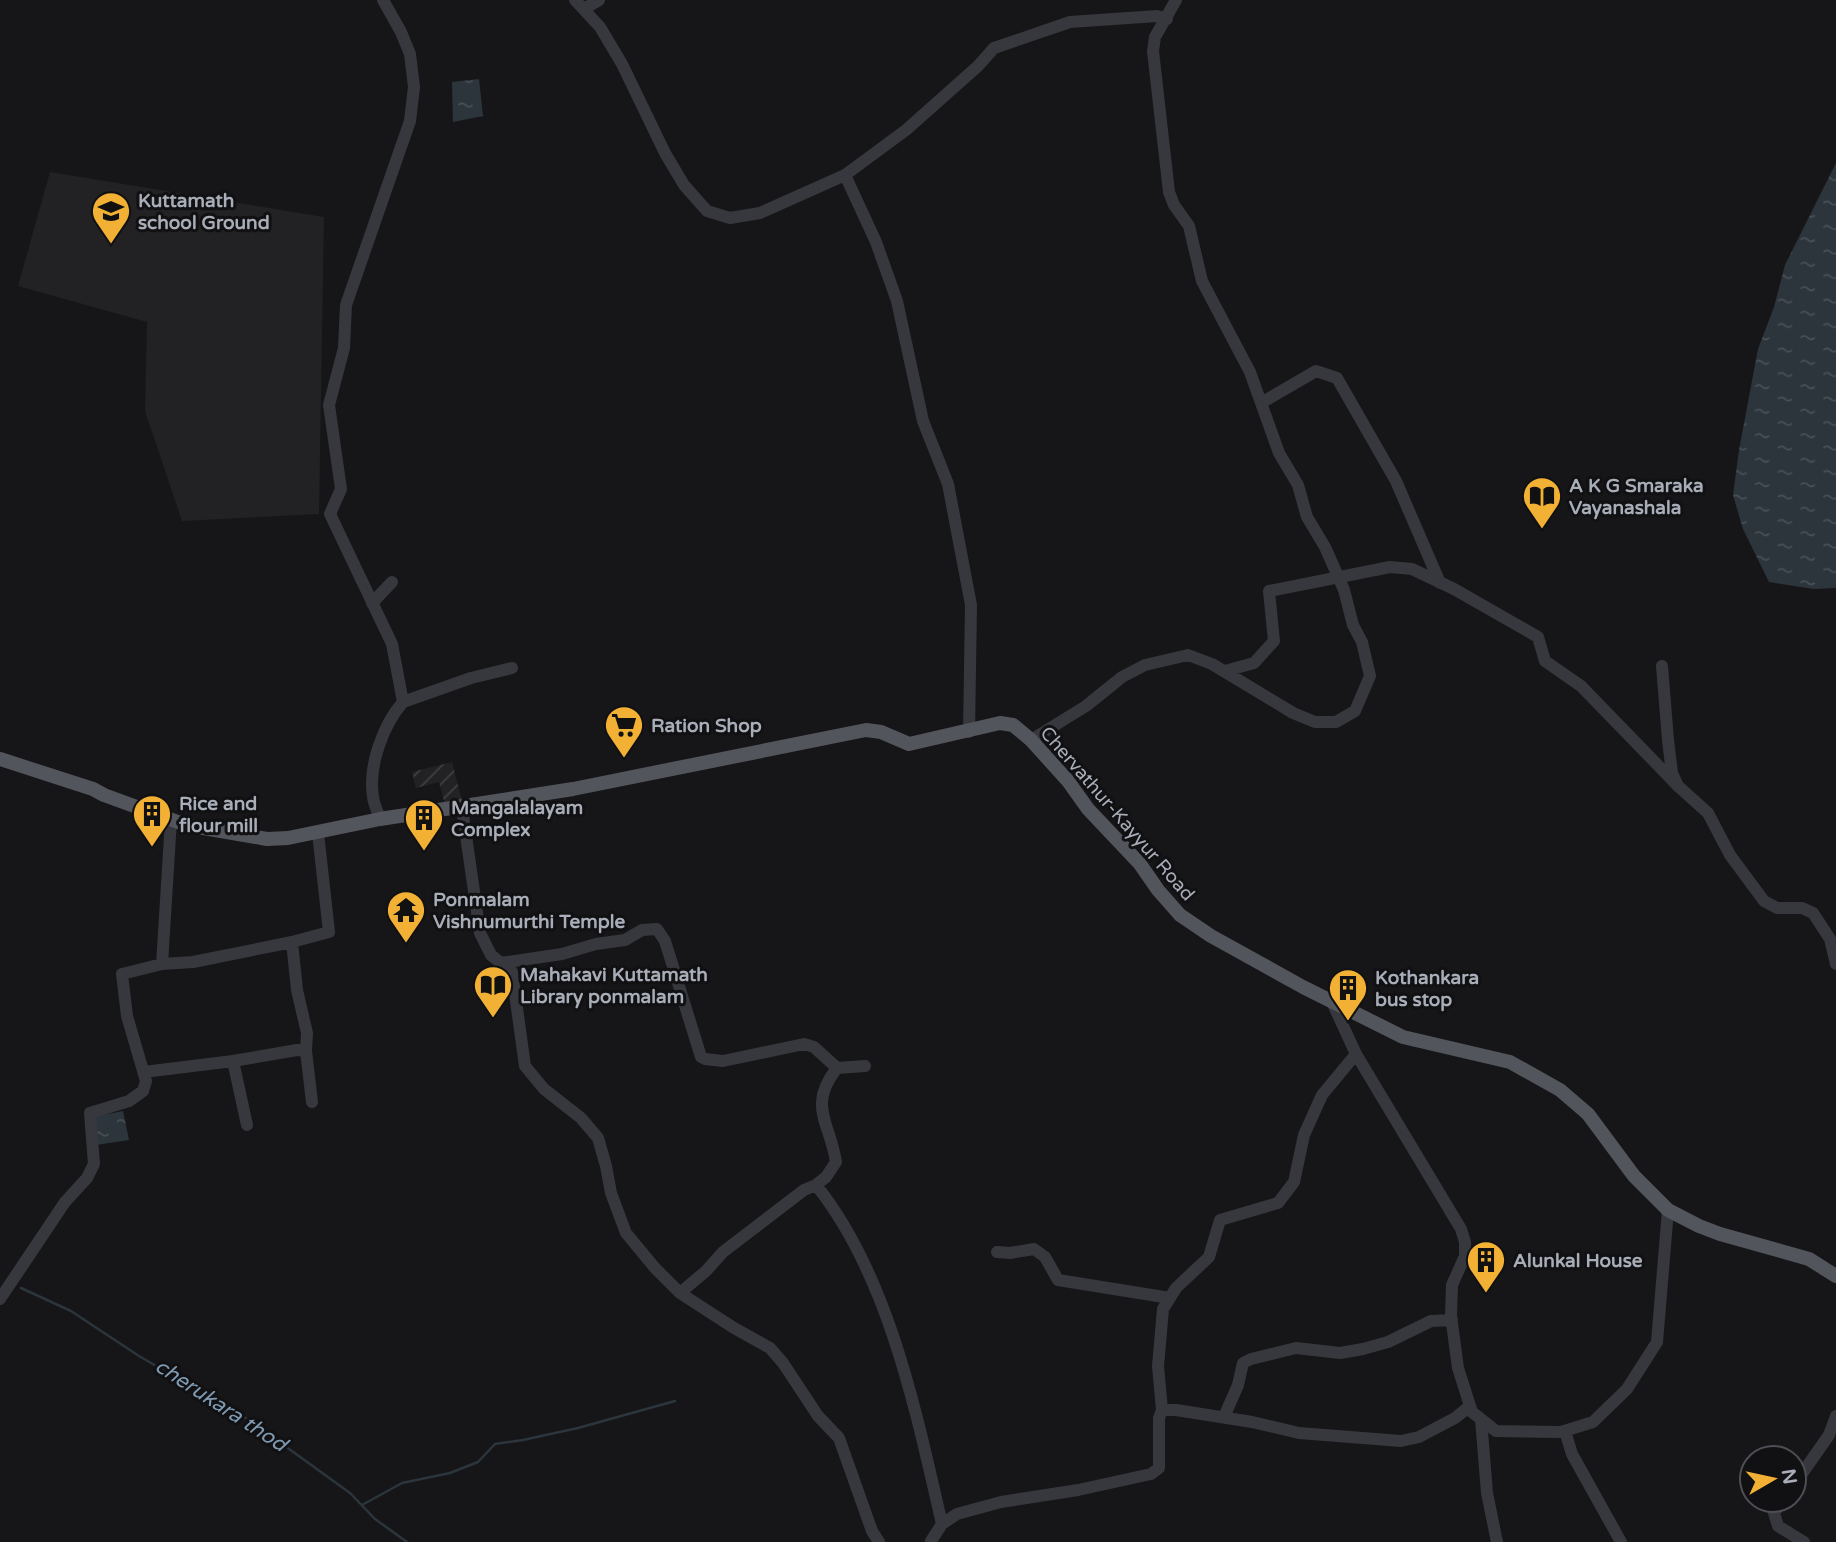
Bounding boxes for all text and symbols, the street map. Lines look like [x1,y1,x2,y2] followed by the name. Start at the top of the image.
[90,190,132,245] school or university icon: Kuttamath school Ground
[138,190,270,234] place label: Kuttamath school Ground
[1521,475,1563,530] library icon: A K G Smaraka Vayanashala
[1569,475,1704,520] place label: A K G Smaraka Vayanashala
[603,704,645,759] supermarket icon: Ration Shop
[651,715,762,738] place label: Ration Shop
[1036,722,1199,905] street label: Chervathur-Kayyur Road
[131,793,173,848] building icon: Rice and flour mill
[179,793,258,837] place label: Rice and flour mill
[403,797,445,852] building icon: Mangalalayam Complex
[451,797,583,842] place label: Mangalalayam Complex
[385,889,427,944] temple icon: Ponmalam Vishnumurthi Temple
[433,889,625,934] place label: Ponmalam Vishnumurthi Temple
[472,964,514,1019] library icon: Mahakavi Kuttamath Library ponmalam
[520,964,708,1009] place label: Mahakavi Kuttamath Library ponmalam
[1327,967,1369,1022] building icon: Kothankara bus stop
[1375,967,1479,1012] place label: Kothankara bus stop
[1465,1239,1507,1294] building icon: Alunkal House
[1513,1250,1643,1272] place label: Alunkal House
[150,1354,294,1459] water label: cherukara thod
[1738,1444,1808,1514] north arrow
[1777,1467,1801,1486] text: N

